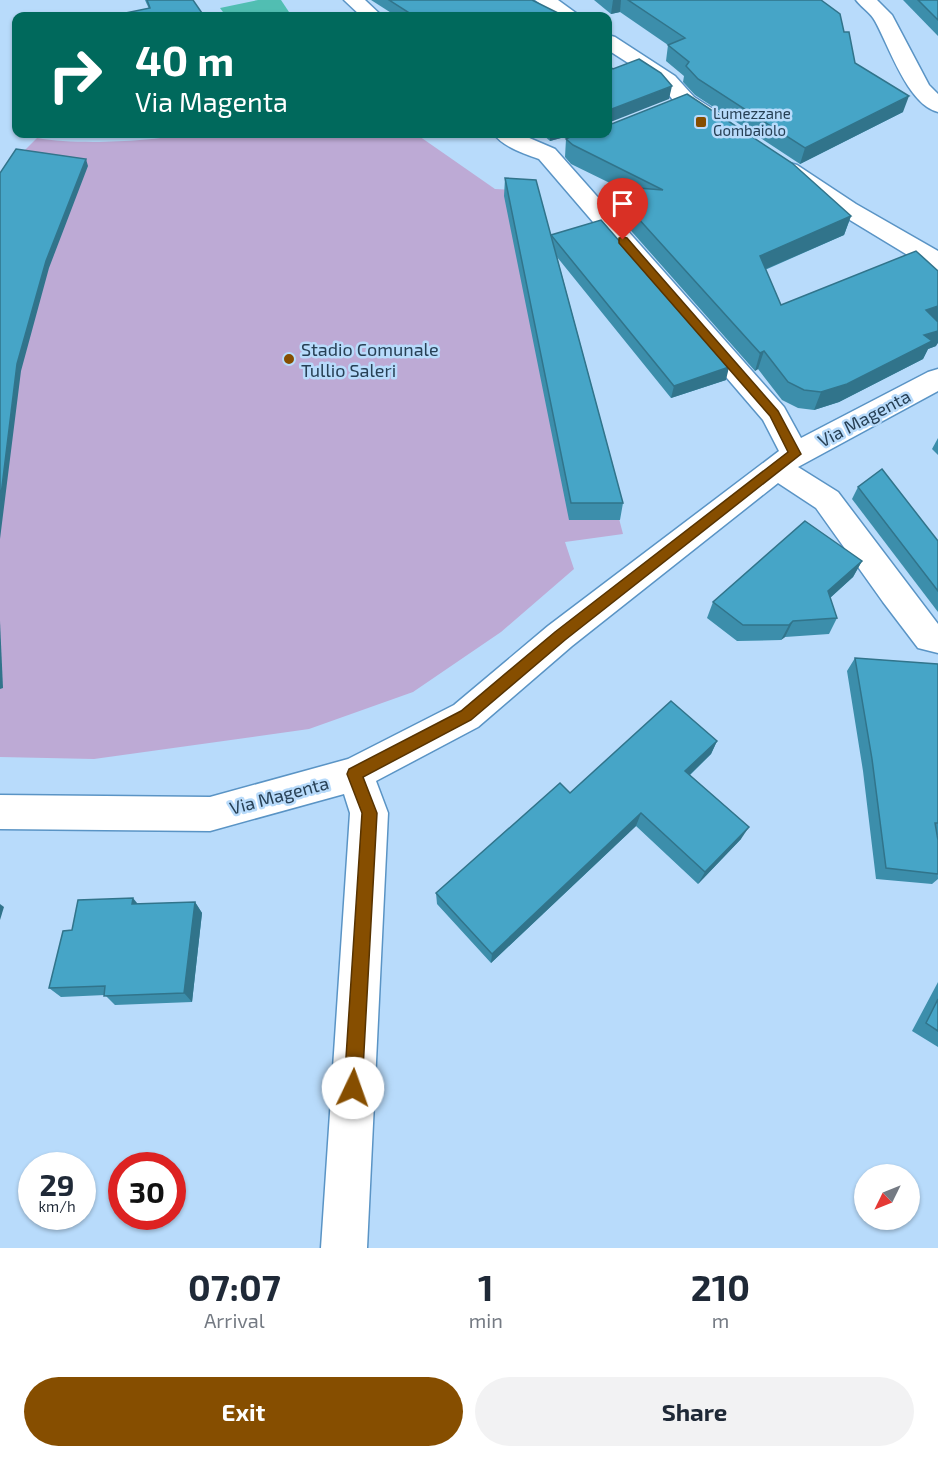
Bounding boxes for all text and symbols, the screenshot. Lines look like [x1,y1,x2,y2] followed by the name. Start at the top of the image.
[135,34,234,84] text: 40 m
[36,36,114,114] icon: right
[135,85,288,117] text: Via Magenta
[713,104,791,139] place label: Lumezzane Gombaiolo
[694,115,708,129] marker: Lumezzane Gombaiolo
[597,178,648,240] pin
[606,187,639,220] icon: arrive
[301,338,439,381] place label: Stadio Comunale Tullio Saleri
[282,352,296,366] marker: Stadio Comunale Tullio Saleri
[814,384,914,452] street label: Via Magenta
[227,771,331,819] street label: Via Magenta
[321,1056,385,1120] position arrow
[108,1152,186,1230] speed limit sign: 30
[854,1164,920,1230] north arrow
[854,1164,920,1230] map controls
[39,1166,75,1202] text: 29
[38,1197,76,1215] text: km/h
[188,1265,281,1308] text: 07:07
[478,1265,494,1308] text: 1
[691,1265,750,1308] text: 210
[204,1308,265,1332] text: Arrival
[469,1308,503,1332] text: min
[712,1308,729,1332] text: m
[24,1377,463,1446] button: Exit
[475,1377,914,1446] button: Share

